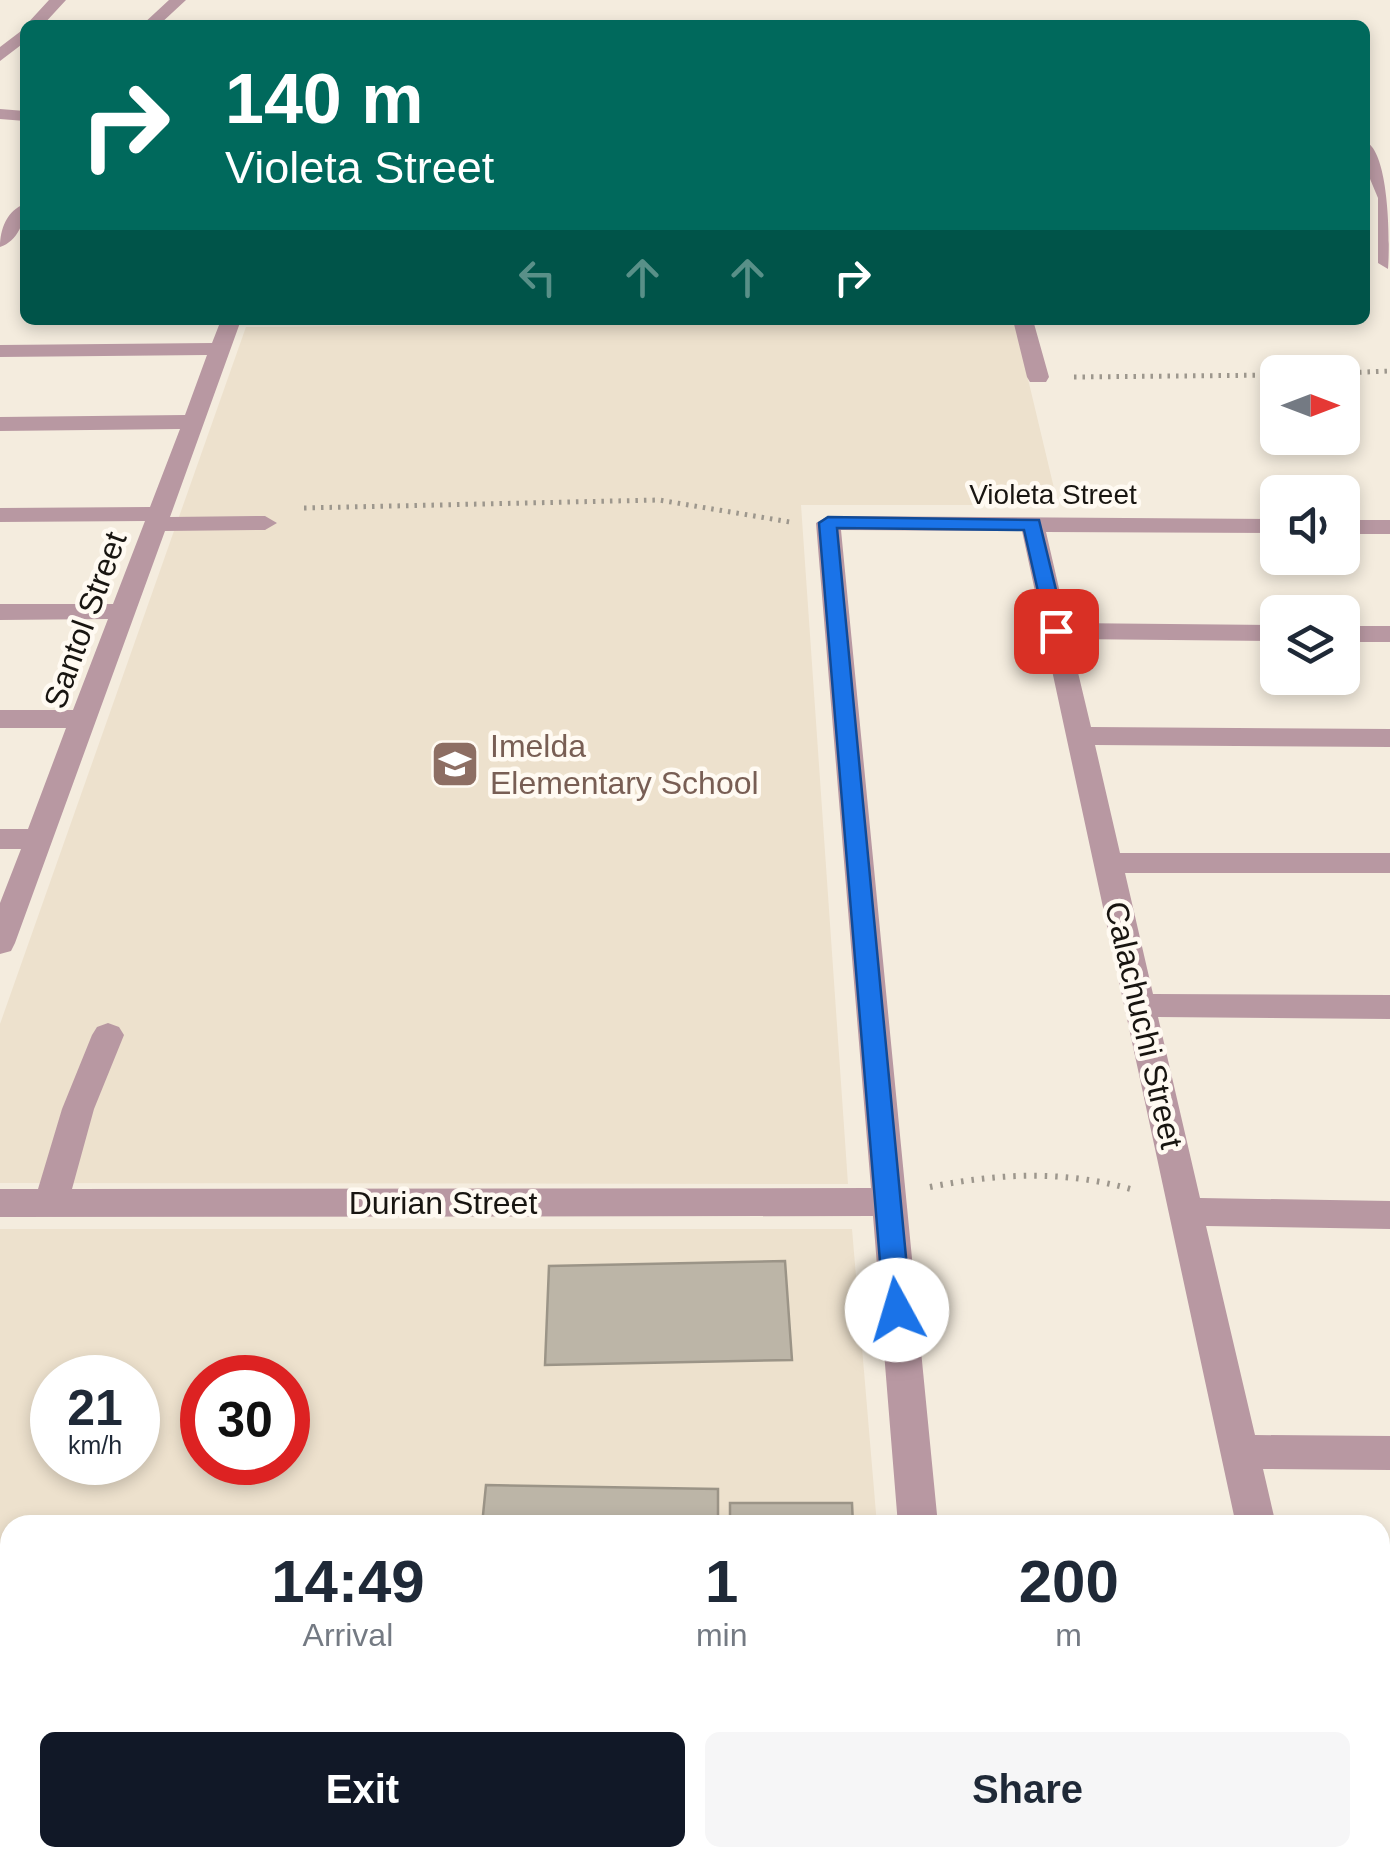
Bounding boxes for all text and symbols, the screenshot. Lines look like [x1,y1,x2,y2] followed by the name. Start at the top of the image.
[60,60,190,190] icon: right
[225,60,423,138] text: 140 m
[225,142,494,193] text: Violeta Street
[510,250,565,305] icon: left
[615,250,670,305] icon: ahead
[720,250,775,305] icon: ahead
[825,250,880,305] icon: right
[1260,355,1360,455] north arrow
[1260,355,1360,695] map controls
[1260,475,1360,575] button: sound
[969,479,1137,510] street label: Violeta Street
[36,527,134,713] street label: Santol Street
[1014,589,1099,674] pin
[1260,595,1360,695] button: layers
[1029,604,1084,659] icon: arrive
[490,728,759,801] place label: Imelda Elementary School
[429,738,481,790] school or university icon: Imelda Elementary School
[1098,898,1190,1152] street label: Calachuchi Street
[349,1185,537,1221] street label: Durian Street
[845,1258,949,1362] position arrow
[180,1355,310,1485] speed limit sign: 30
[67,1380,123,1436] text: 21
[68,1431,122,1459] text: km/h
[271,1548,425,1615] text: 14:49
[705,1548,738,1615] text: 1
[1019,1548,1119,1615] text: 200
[303,1617,393,1653] text: Arrival
[696,1617,747,1653] text: min
[1055,1617,1082,1653] text: m
[40,1732,685,1847] button: Exit
[705,1732,1350,1847] button: Share

